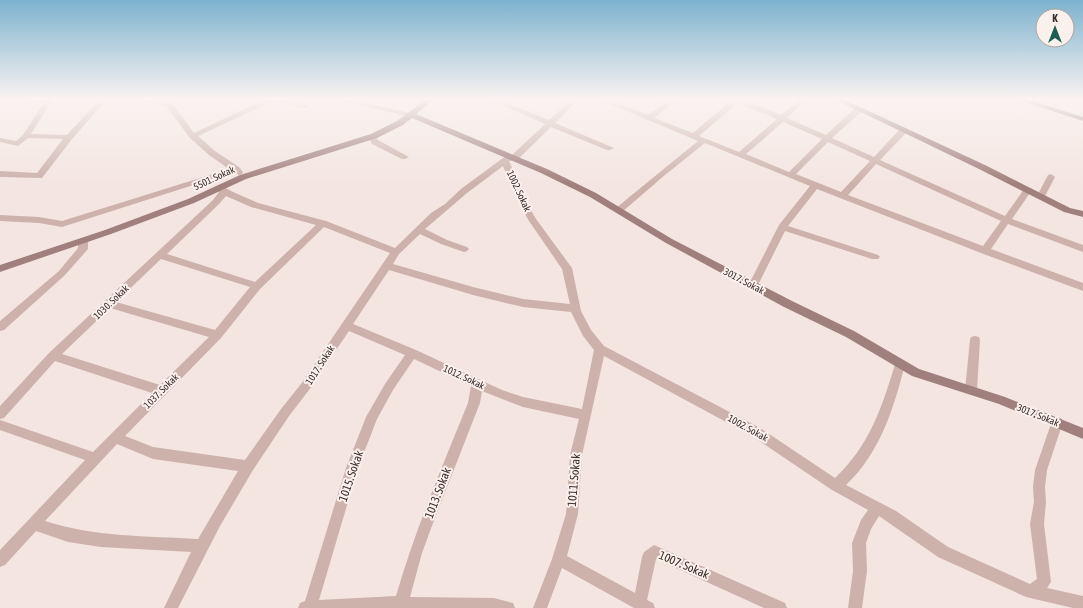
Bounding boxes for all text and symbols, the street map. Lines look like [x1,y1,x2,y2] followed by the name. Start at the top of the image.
[1035,8,1075,48] north arrow
[1052,12,1058,24] text: K
[192,163,237,192] street label: 5501. Sokak
[505,169,534,214] street label: 1002. Sokak
[722,266,767,297] street label: 3017. Sokak
[91,282,131,321] street label: 1030. Sokak
[303,343,337,387] street label: 1017. Sokak
[442,363,487,392] street label: 1012. Sokak
[141,371,181,411] street label: 1037. Sokak
[1015,402,1061,429] street label: 3017. Sokak
[726,412,771,444] street label: 1002. Sokak
[336,448,367,503] street label: 1015. Sokak
[565,452,583,507] street label: 1011. Sokak
[422,465,454,520] street label: 1013. Sokak
[657,548,712,582] street label: 1007. Sokak

